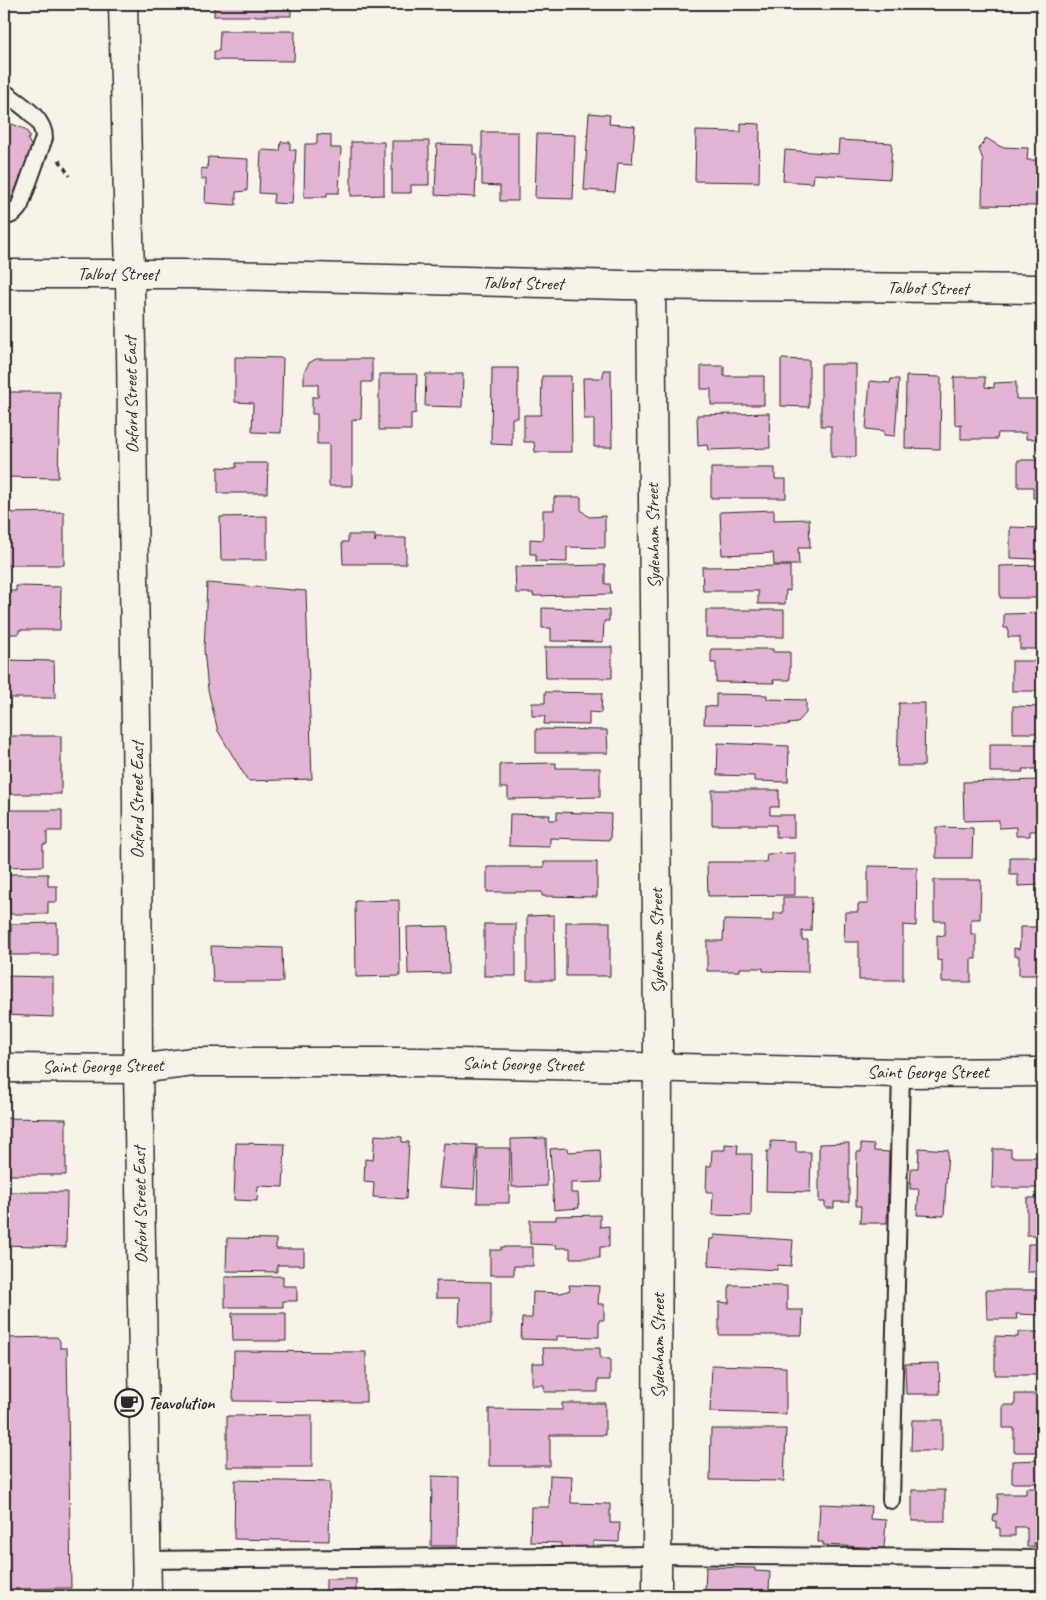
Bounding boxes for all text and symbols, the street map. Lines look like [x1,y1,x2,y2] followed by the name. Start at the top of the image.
[77,263,162,285] street label: Talbot Street
[482,271,567,295] street label: Talbot Street
[887,276,972,300] street label: Talbot Street
[119,333,143,454] street label: Oxford Street East
[641,481,665,589] street label: Sydenham Street
[126,738,148,859] street label: Oxford Street East
[645,886,669,994] street label: Sydenham Street
[462,1052,586,1076] street label: Saint George Street
[42,1054,166,1078] street label: Saint George Street
[867,1061,991,1083] street label: Saint George Street
[128,1143,152,1264] street label: Oxford Street East
[647,1291,669,1399] street label: Sydenham Street
[114,1388,144,1418] cafe icon: Teavolution
[148,1392,215,1414] place label: Teavolution

